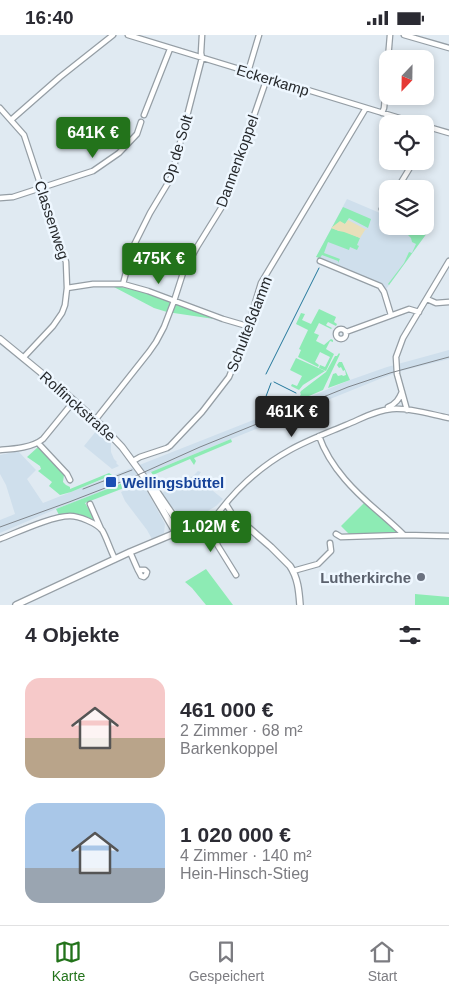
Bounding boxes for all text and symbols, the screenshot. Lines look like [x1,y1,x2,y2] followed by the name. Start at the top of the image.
[25,7,74,28] text: 16:40
[379,50,434,105] north arrow
[379,50,434,235] map controls
[235,61,311,99] street label: Eckerkamp
[159,112,196,185] street label: Op de Solt
[212,113,262,209] street label: Dannenkoppel
[379,115,434,170] button: locate
[52,117,134,159] pin: 641K €
[67,124,119,141] text: 641K €
[31,179,73,261] street label: Classenweg
[379,180,434,235] button: layers
[118,243,200,285] pin: 475K €
[133,250,185,267] text: 475K €
[223,274,275,374] street label: Schulteßdamm
[37,368,119,444] street label: Rolfinckstraße
[251,395,333,438] pin: 461K €
[266,403,318,420] text: 461K €
[122,474,224,491] place label: Wellingsbüttel
[104,475,118,489] marker: Wellingsbüttel
[165,511,257,553] pin: 1.02M €
[182,518,240,535] text: 1.02M €
[320,569,411,586] place label: Lutherkirche
[415,571,427,583] marker: Lutherkirche
[396,621,424,649] icon: filters
[25,623,120,646] text: 4 Objekte
[65,698,125,758] icon: home
[180,698,273,721] text: 461 000 €
[180,722,303,739] text: 2 Zimmer · 68 m²
[180,740,278,757] text: Barkenkoppel
[65,823,125,883] icon: home
[180,823,291,846] text: 1 020 000 €
[180,847,312,864] text: 4 Zimmer · 140 m²
[180,865,309,882] text: Hein-Hinsch-Stieg
[52,938,85,984] tab: Karte
[189,938,264,984] tab: Gespeichert
[368,938,397,984] tab: Start

